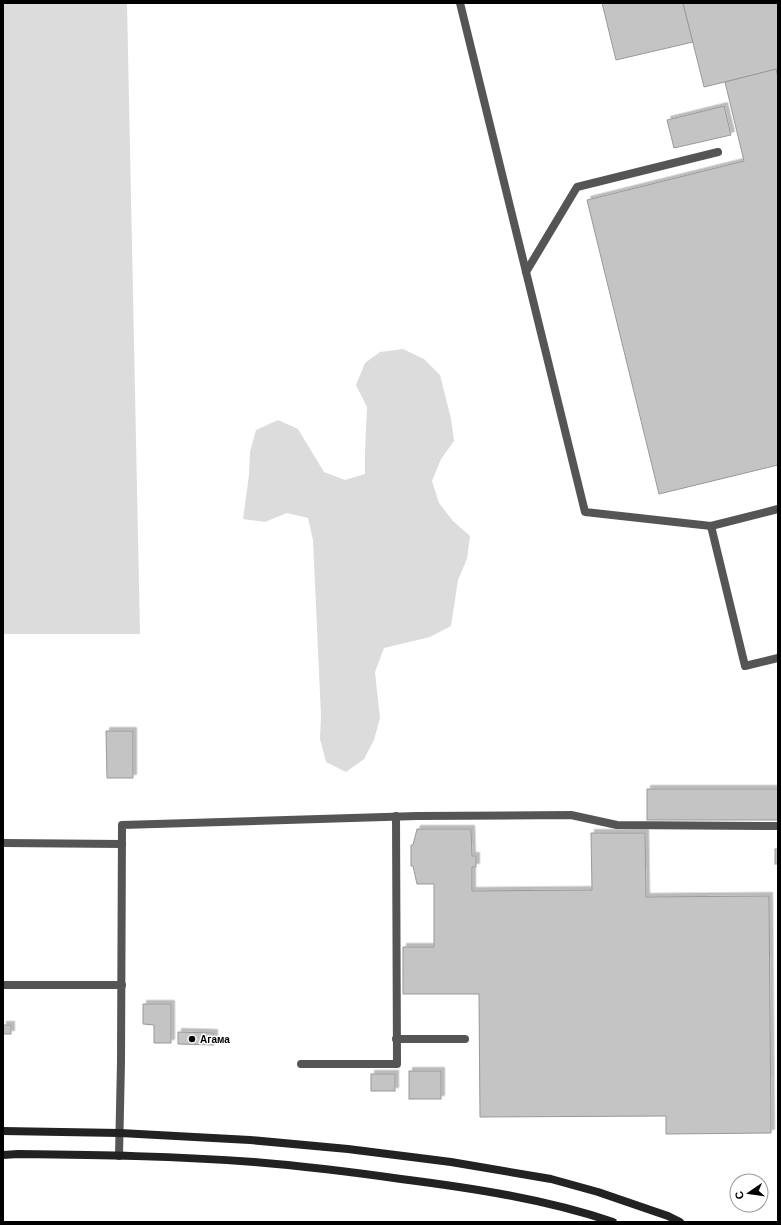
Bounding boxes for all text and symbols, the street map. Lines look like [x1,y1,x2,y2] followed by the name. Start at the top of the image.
[200,1033,230,1046] place label: Агама
[187,1034,197,1044] marker: Агама
[729,1173,769,1213] north arrow
[732,1190,747,1201] text: С

